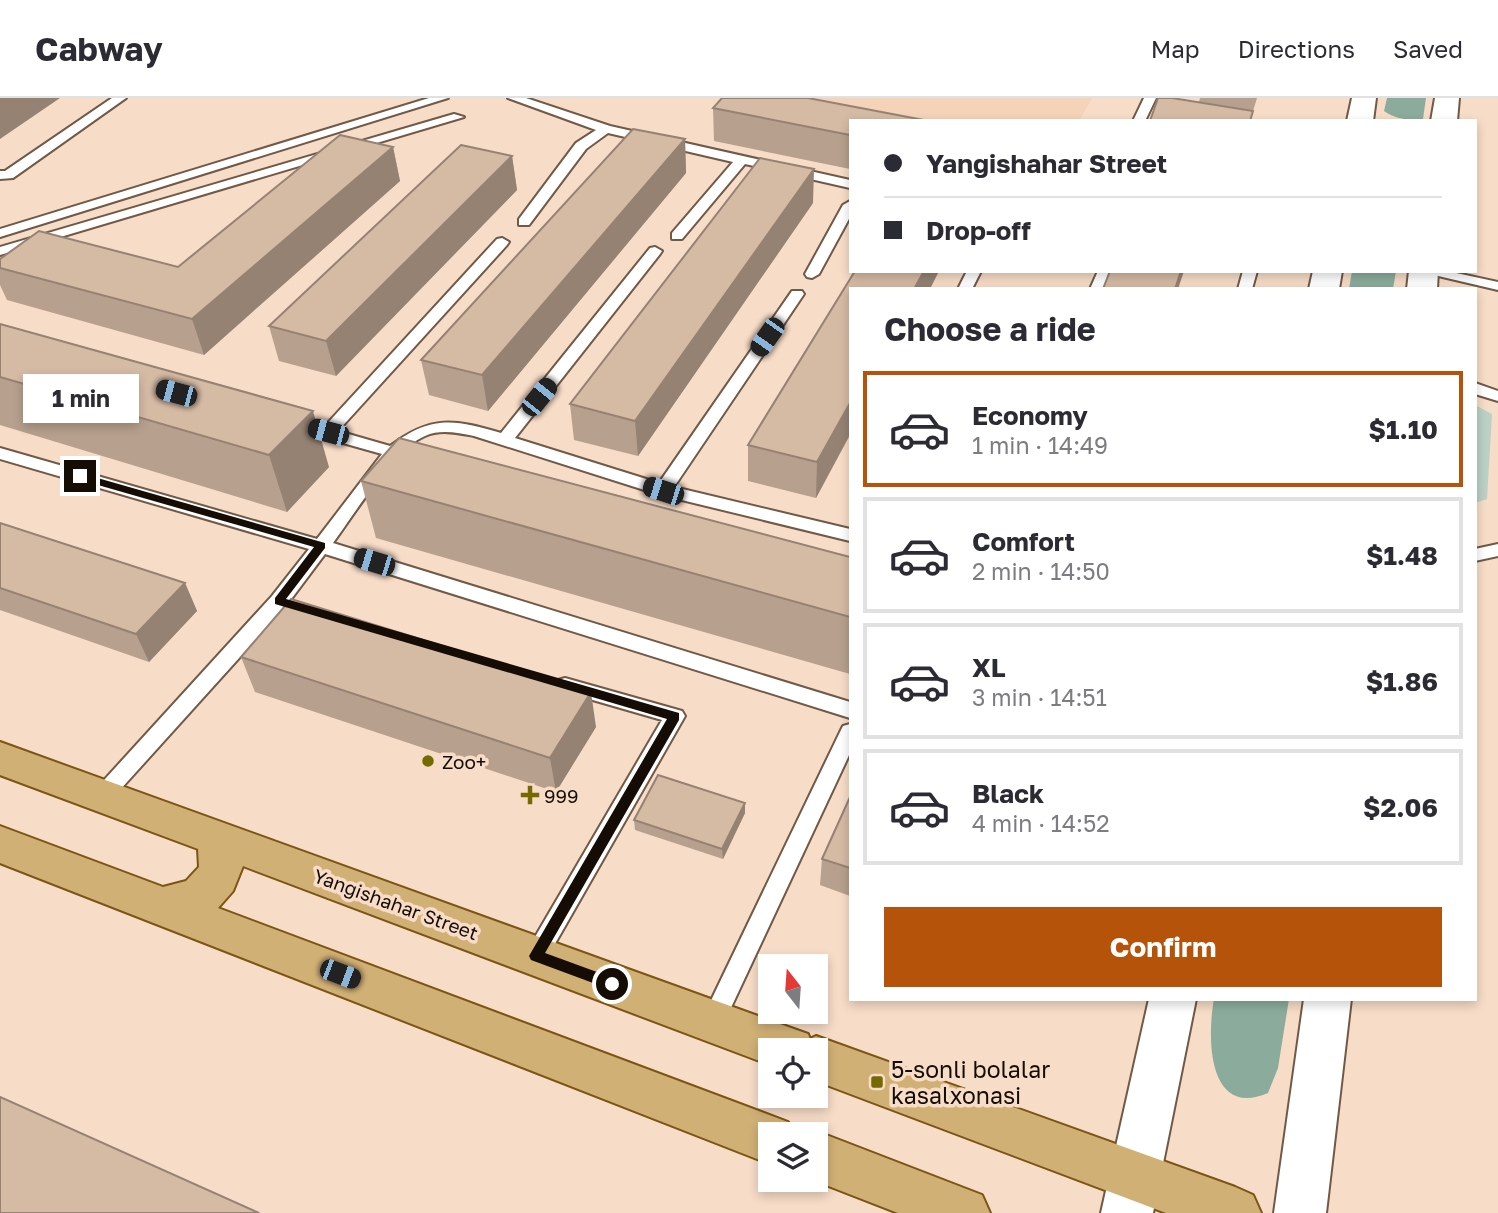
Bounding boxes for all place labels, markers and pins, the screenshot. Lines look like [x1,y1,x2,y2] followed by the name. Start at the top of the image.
[442,750,486,773] place label: Zoo+
[420,753,436,769] marker: Zoo+
[544,784,579,807] place label: 999
[522,787,538,803] marker: 999
[891,1055,1050,1109] place label: 5-sonli bolalar kasalxonasi
[869,1074,885,1090] marker: 5-sonli bolalar kasalxonasi

